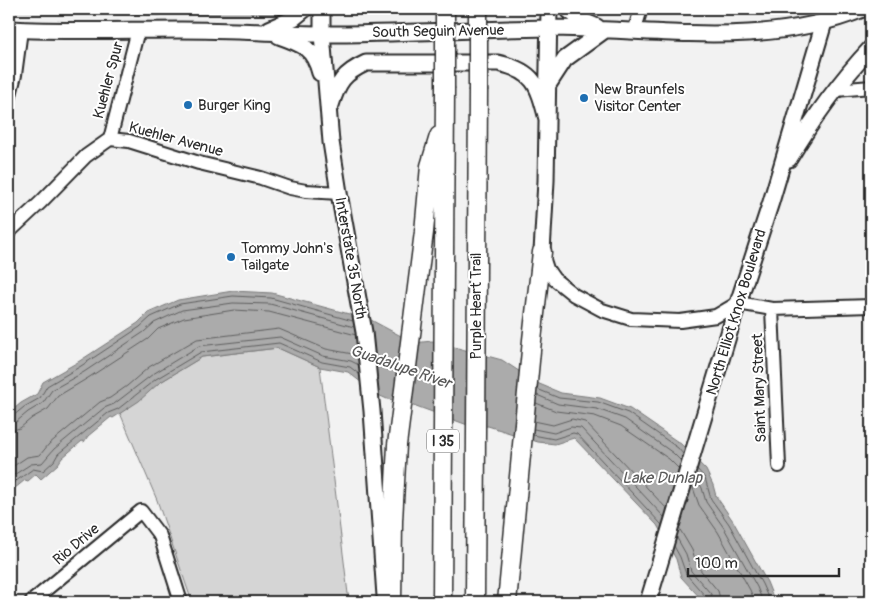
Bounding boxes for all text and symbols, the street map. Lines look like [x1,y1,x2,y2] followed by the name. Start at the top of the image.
[372,21,505,42] street label: South Seguin Avenue
[89,39,128,121] street label: Kuehler Spur
[594,80,685,116] place label: New Braunfels Visitor Center
[578,92,590,104] marker: New Braunfels Visitor Center
[198,96,271,115] place label: Burger King
[182,99,194,111] marker: Burger King
[127,118,226,161] street label: Kuehler Avenue
[330,196,371,321] street label: Interstate 35 North
[702,227,771,397] street label: North Elliot Knox Boulevard
[241,239,333,275] place label: Tommy John's Tailgate
[225,251,237,263] marker: Tommy John's Tailgate
[467,253,486,359] street label: Purple Heart Trail
[748,332,771,443] street label: Saint Mary Street
[348,340,456,394] water label: Guadalupe River
[427,430,459,452] road number: I 35
[622,468,704,488] water label: Lake Dunlap
[49,519,104,569] street label: Rio Drive
[688,546,839,578] scale bar
[695,554,738,573] text: 100 m

